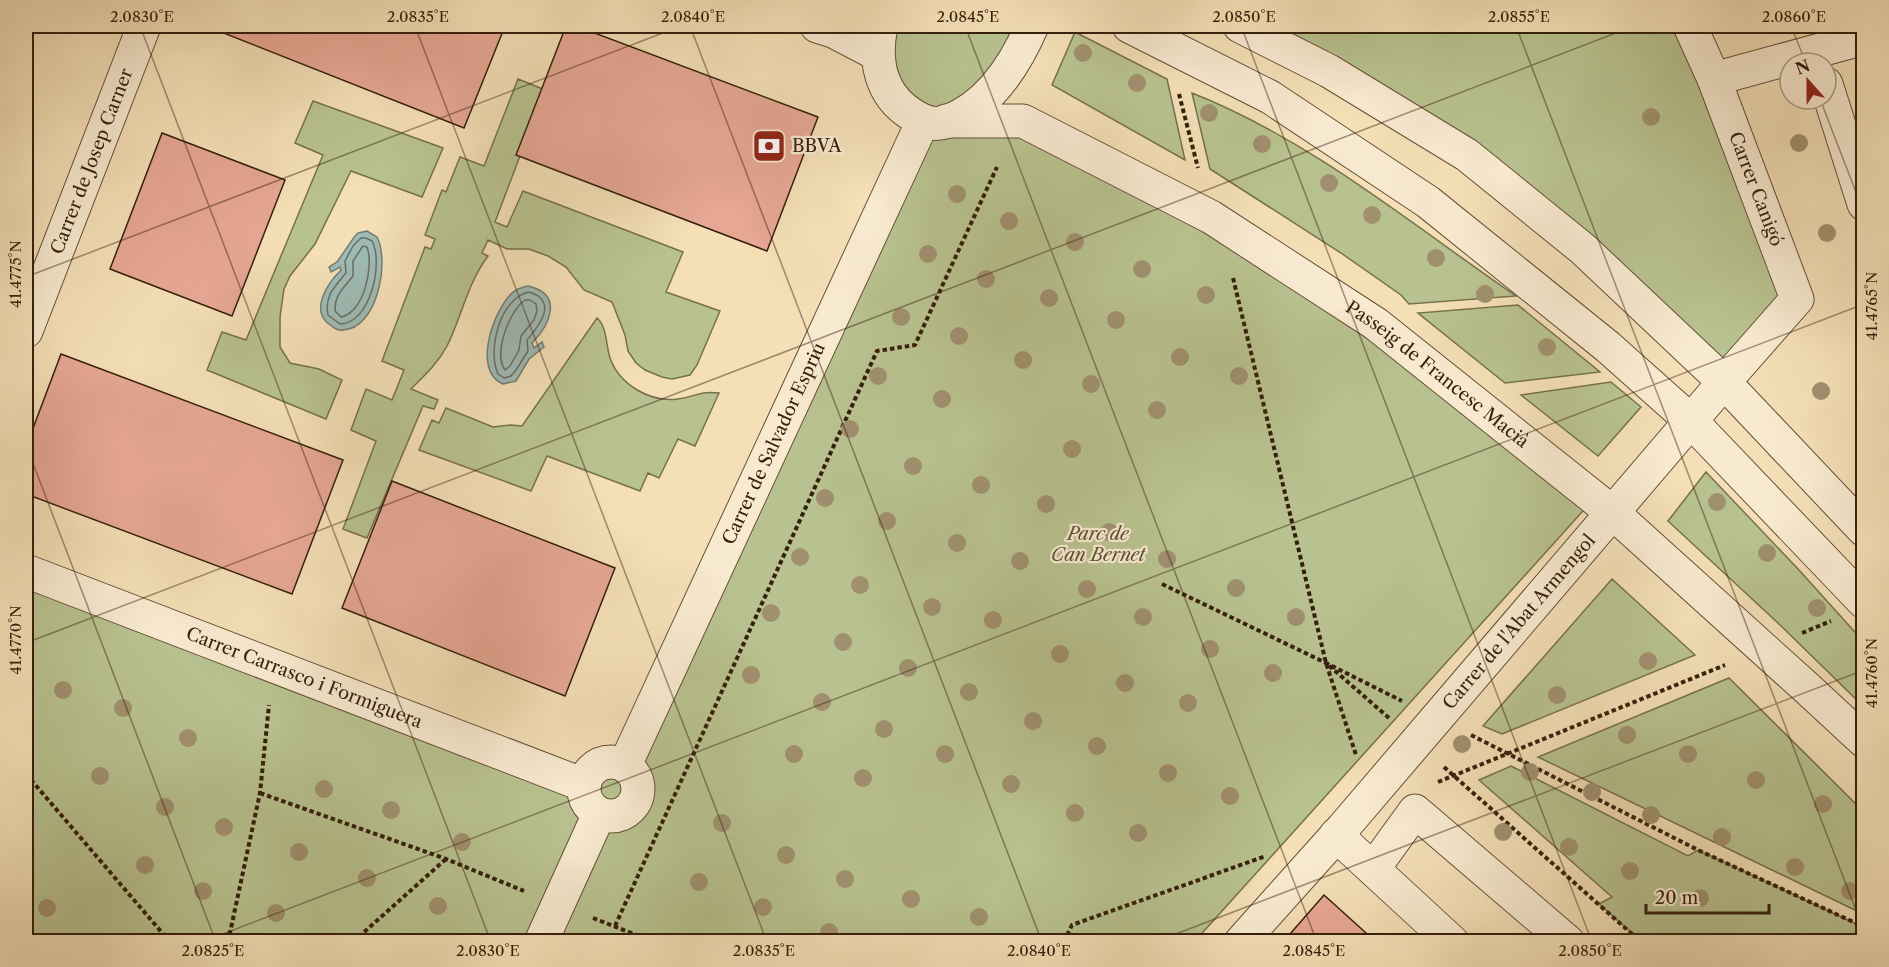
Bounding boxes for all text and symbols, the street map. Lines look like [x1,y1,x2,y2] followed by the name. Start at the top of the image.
[110,7,174,26] text: 2.0830°E
[387,7,449,26] text: 2.0835°E
[661,7,725,26] text: 2.0840°E
[937,7,999,26] text: 2.0845°E
[1212,7,1276,26] text: 2.0850°E
[1488,7,1550,26] text: 2.0855°E
[1762,7,1826,26] text: 2.0860°E
[1778,51,1838,111] north arrow
[1793,55,1813,79] text: N
[46,65,138,257] street label: Carrer de Josep Carner
[751,128,787,164] bank icon: BBVA
[1724,129,1788,249] street label: Carrer Canigó
[792,135,842,157] place label: BBVA
[6,240,25,308] text: 41.4775°N
[1862,272,1881,340] text: 41.4765°N
[1342,296,1534,453] street label: Passeig de Francesc Macià
[717,339,830,548] street label: Carrer de Salvador Espriu
[1051,523,1147,566] park label: Parc de Can Bernet
[1438,530,1600,714] street label: Carrer de l'Abat Armengol
[6,605,25,675] text: 41.4770°N
[183,622,426,733] street label: Carrer Carrasco i Formiguera
[1862,638,1881,708] text: 41.4760°N
[1646,877,1769,915] scale bar
[1655,887,1699,909] text: 20 m
[182,941,244,960] text: 2.0825°E
[456,941,520,960] text: 2.0830°E
[733,941,795,960] text: 2.0835°E
[1007,941,1071,960] text: 2.0840°E
[1283,941,1345,960] text: 2.0845°E
[1558,941,1622,960] text: 2.0850°E

